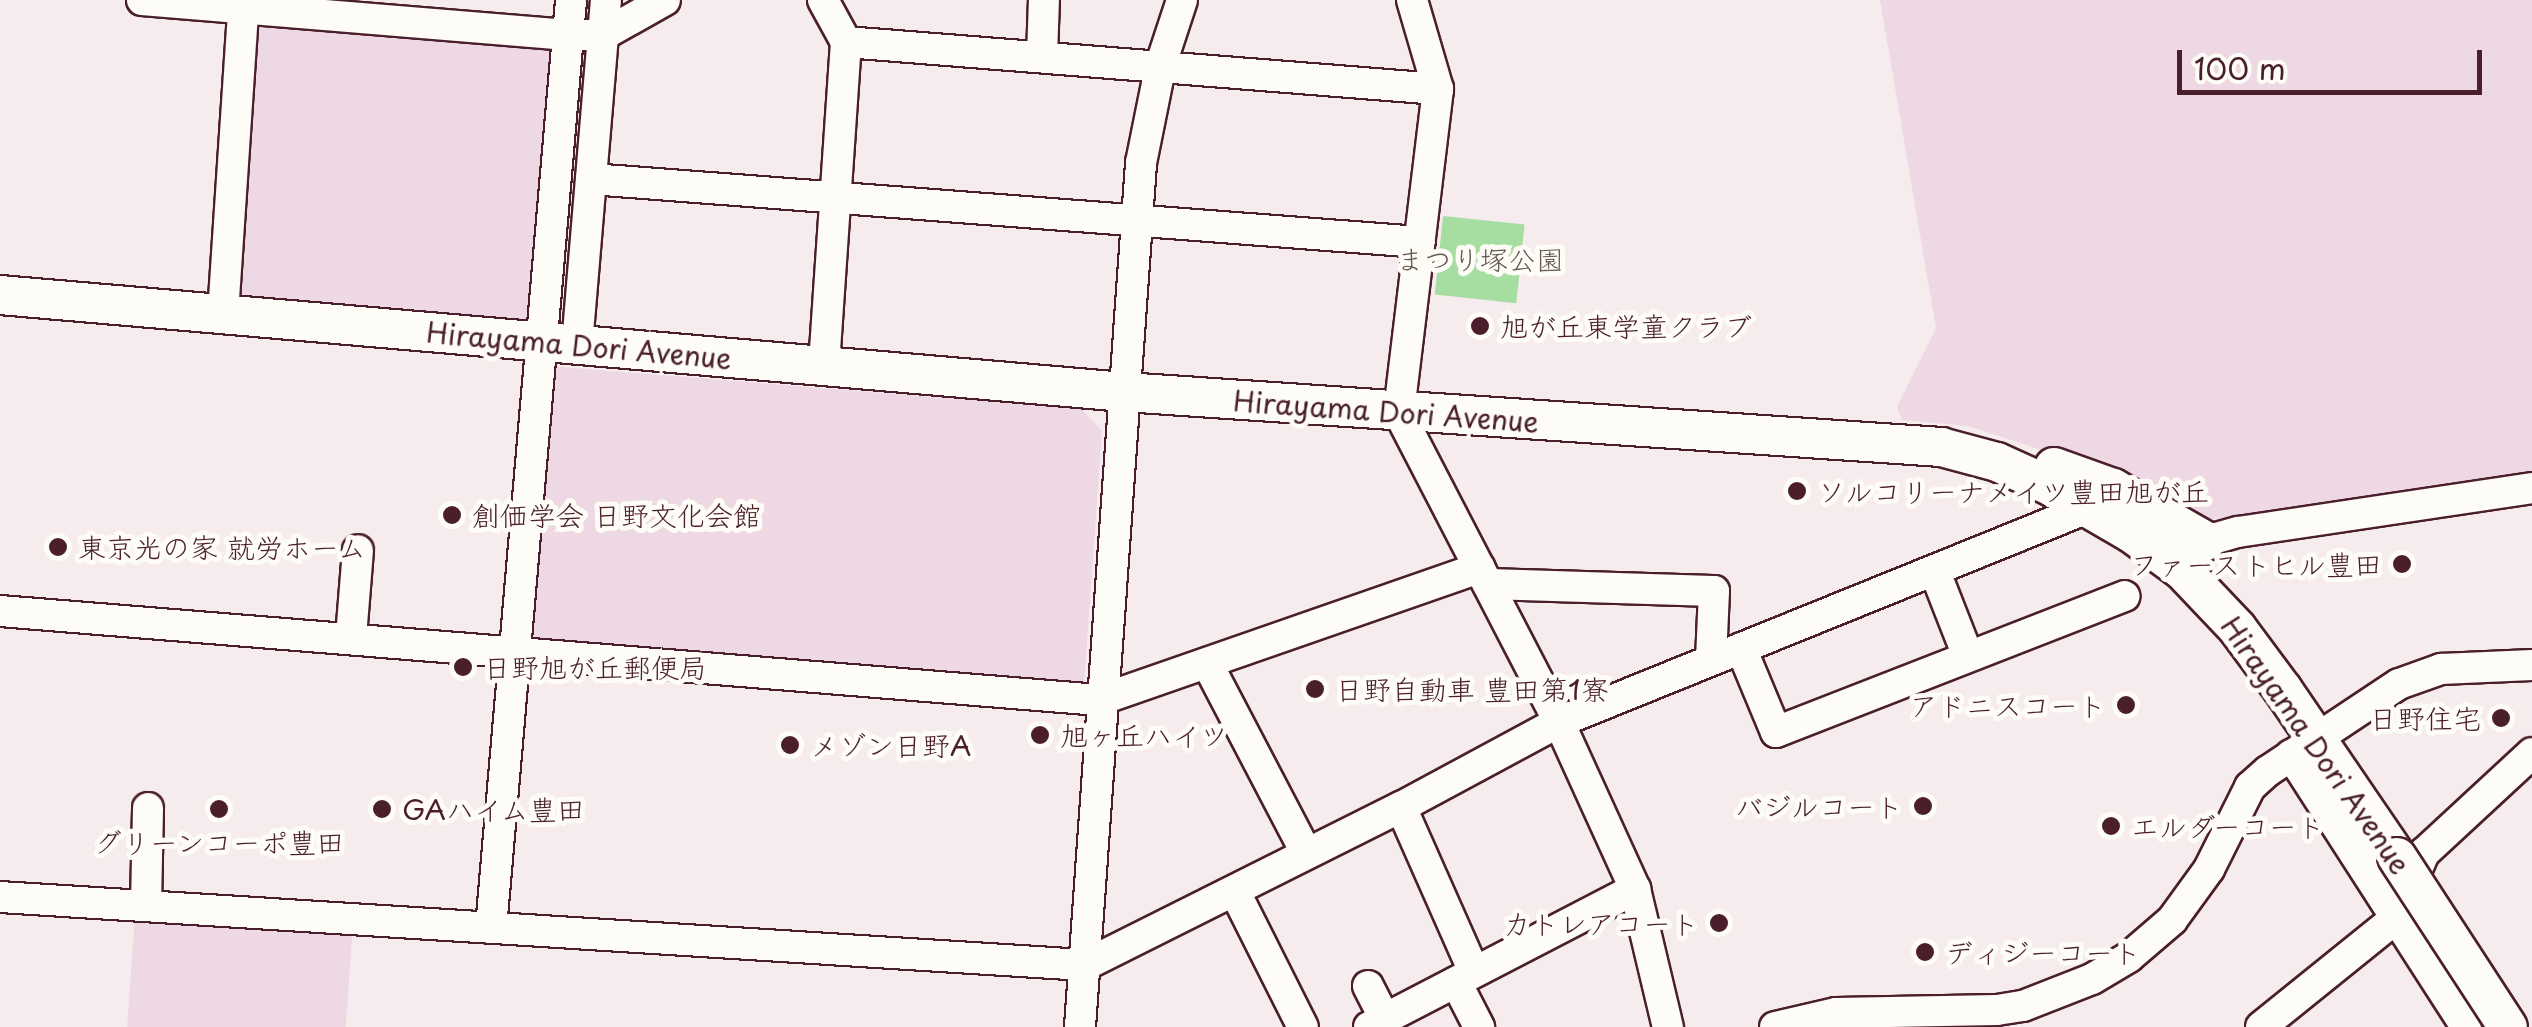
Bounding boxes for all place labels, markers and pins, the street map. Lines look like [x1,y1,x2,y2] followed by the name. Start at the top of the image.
[1500,309,1752,343] place label: 旭が丘東学童クラブ
[1469,315,1491,337] marker: 旭が丘東学童クラブ
[1817,474,2209,508] place label: ソルコリーナメイツ豊田旭が丘
[1786,480,1808,502] marker: ソルコリーナメイツ豊田旭が丘
[472,498,761,532] place label: 創価学会 日野文化会館
[441,504,463,526] marker: 創価学会 日野文化会館
[78,530,367,564] place label: 東京光の家 就労ホーム
[47,536,69,558] marker: 東京光の家 就労ホーム
[2130,547,2382,581] place label: ファーストヒル豊田
[2391,553,2413,575] marker: ファーストヒル豊田
[483,650,707,684] place label: 日野旭が丘郵便局
[452,656,474,678] marker: 日野旭が丘郵便局
[1335,672,1609,706] place label: 日野自動車 豊田第1寮
[1304,678,1326,700] marker: 日野自動車 豊田第1寮
[1910,688,2106,722] place label: アドニスコート
[2115,694,2137,716] marker: アドニスコート
[2369,701,2481,735] place label: 日野住宅
[2490,707,2512,729] marker: 日野住宅
[1060,718,1228,752] place label: 旭ヶ丘ハイツ
[1029,724,1051,746] marker: 旭ヶ丘ハイツ
[810,728,971,762] place label: メゾン日野A
[779,734,801,756] marker: メゾン日野A
[1735,789,1903,823] place label: バジルコート
[402,792,586,826] place label: GAハイム豊田
[1912,795,1934,817] marker: バジルコート
[208,798,230,820] marker: グリーンコーポ豊田
[371,798,393,820] marker: GAハイム豊田
[2131,809,2324,843] place label: エルダーコート
[2100,815,2122,837] marker: エルダーコート
[93,825,345,859] place label: グリーンコーポ豊田
[1503,906,1699,940] place label: カトレアコート
[1708,912,1730,934] marker: カトレアコート
[1945,935,2141,969] place label: ディジーコート
[1914,941,1936,963] marker: ディジーコート

